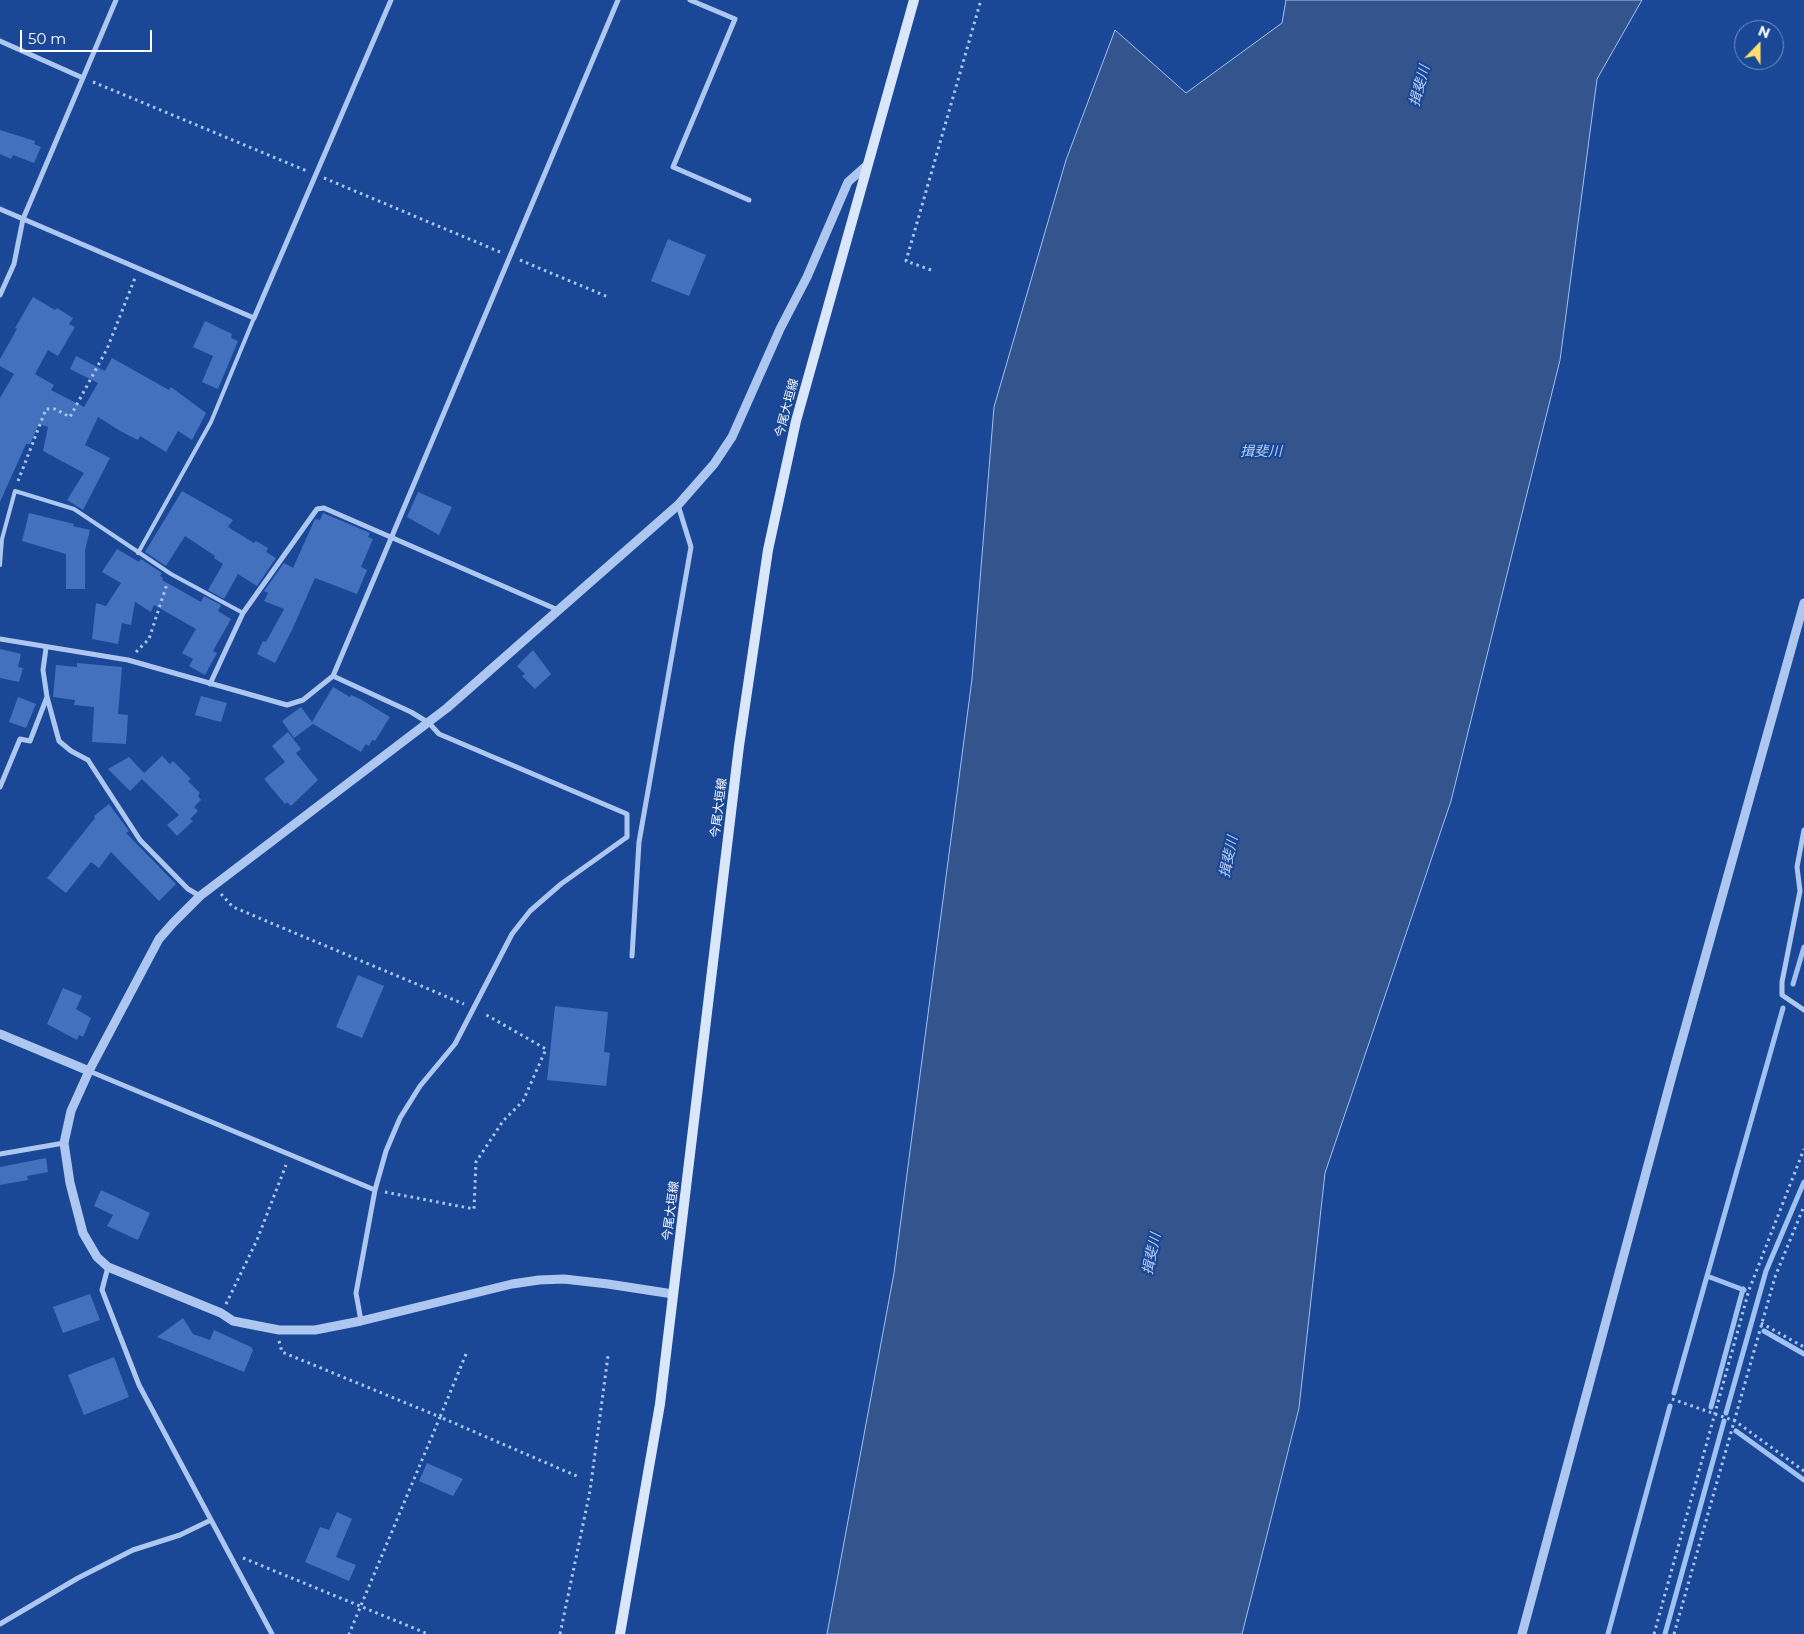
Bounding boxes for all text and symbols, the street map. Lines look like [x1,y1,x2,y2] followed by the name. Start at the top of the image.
[22,20,155,52] scale bar
[1734,20,1784,70] north arrow
[1756,22,1773,42] text: N
[28,29,66,48] text: 50 m
[1406,64,1434,108] water label: 揖斐川
[772,377,802,439] street label: 今尾大垣線
[1240,444,1282,460] water label: 揖斐川
[708,777,730,839] street label: 今尾大垣線
[1216,835,1242,879] water label: 揖斐川
[660,1180,682,1242] street label: 今尾大垣線
[1139,1232,1165,1276] water label: 揖斐川

